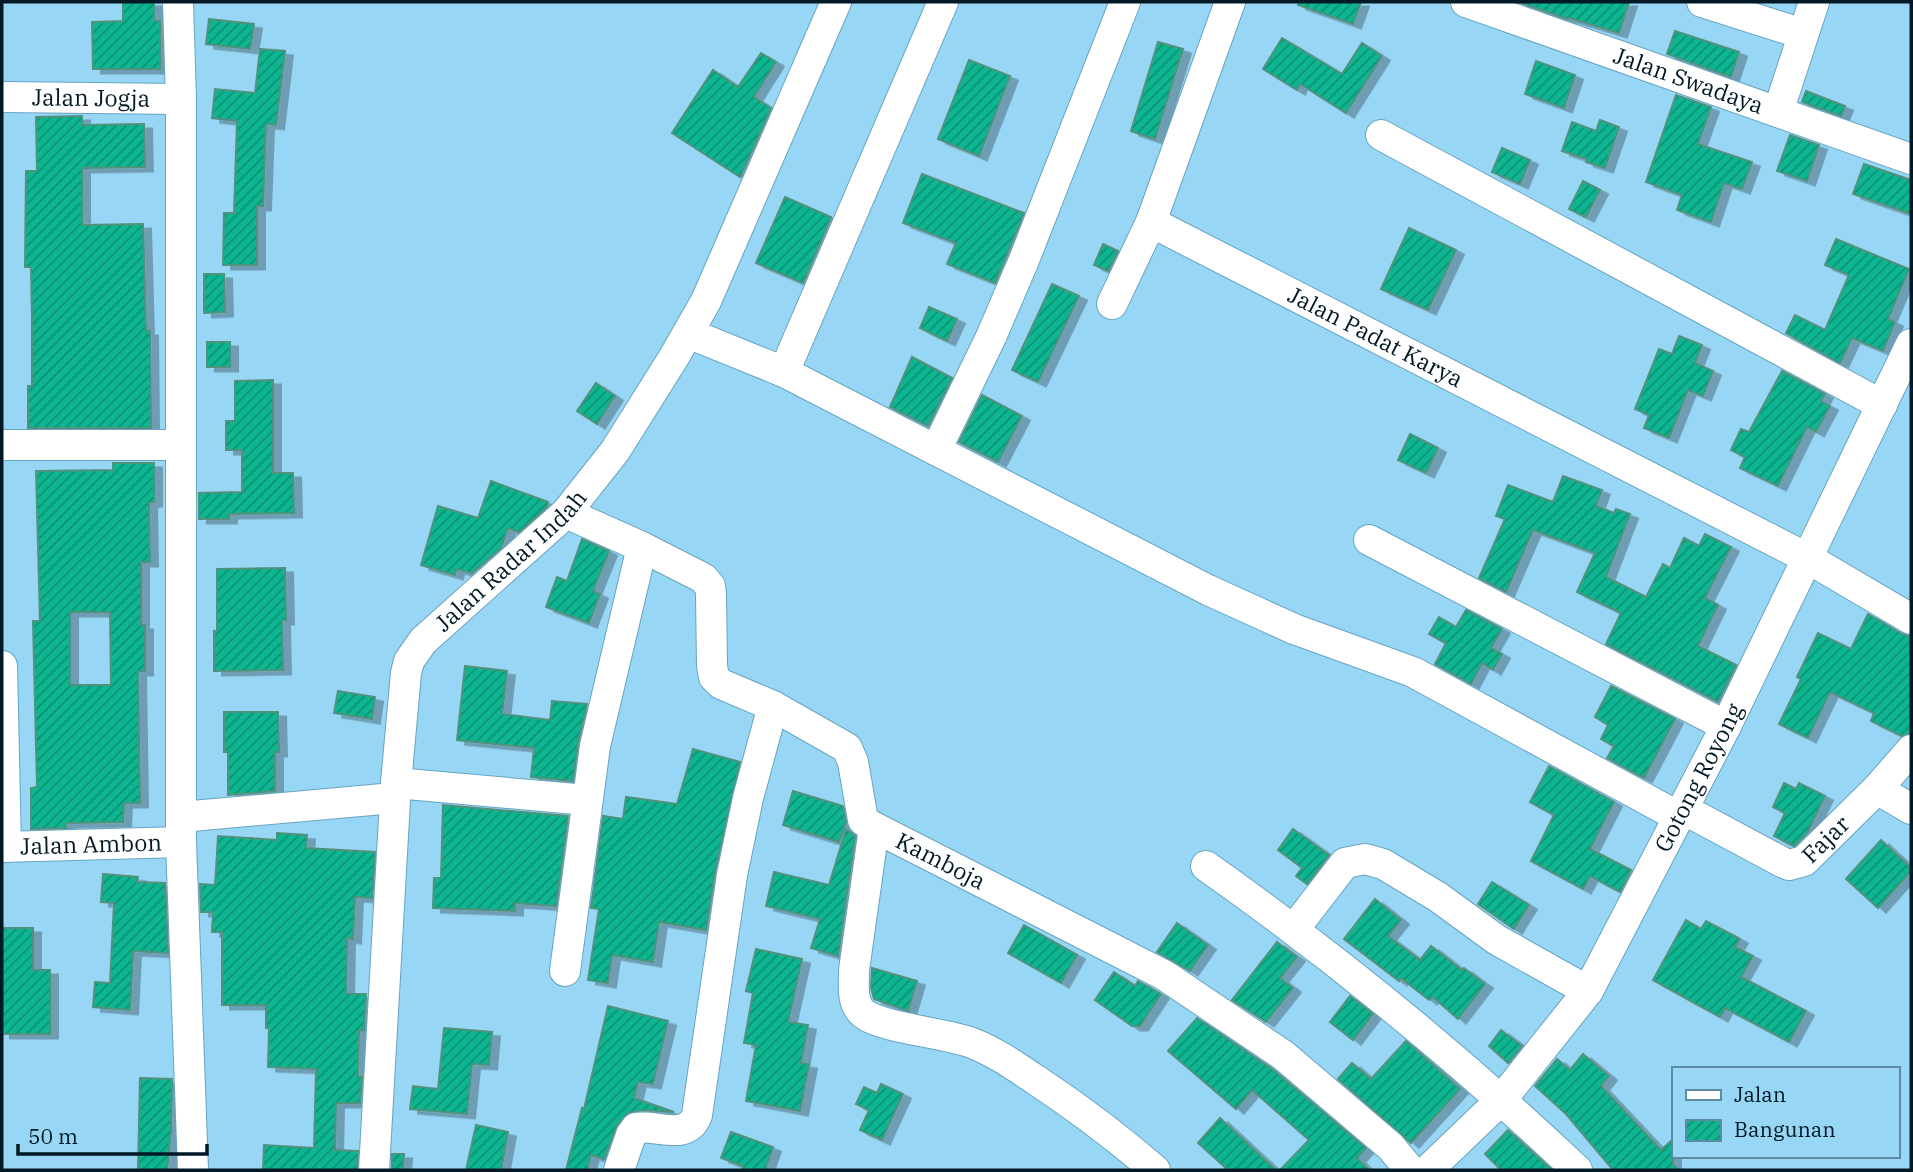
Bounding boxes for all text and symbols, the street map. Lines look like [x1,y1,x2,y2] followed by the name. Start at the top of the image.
[1610,39,1768,120] street label: Jalan Swadaya
[32,81,150,113] street label: Jalan Jogja
[1283,279,1469,393] street label: Jalan Padat Karya
[428,483,593,637] street label: Jalan Radar Indah
[1647,698,1749,857] street label: Gotong Royong
[1795,809,1855,869] street label: Fajar
[891,825,991,896] street label: Kamboja
[20,827,162,860] street label: Jalan Ambon
[1672,1067,1899,1158] legend
[1734,1080,1786,1108] text: Jalan
[18,1112,206,1156] scale bar
[1734,1115,1836,1143] text: Bangunan
[28,1122,78,1150] text: 50 m

